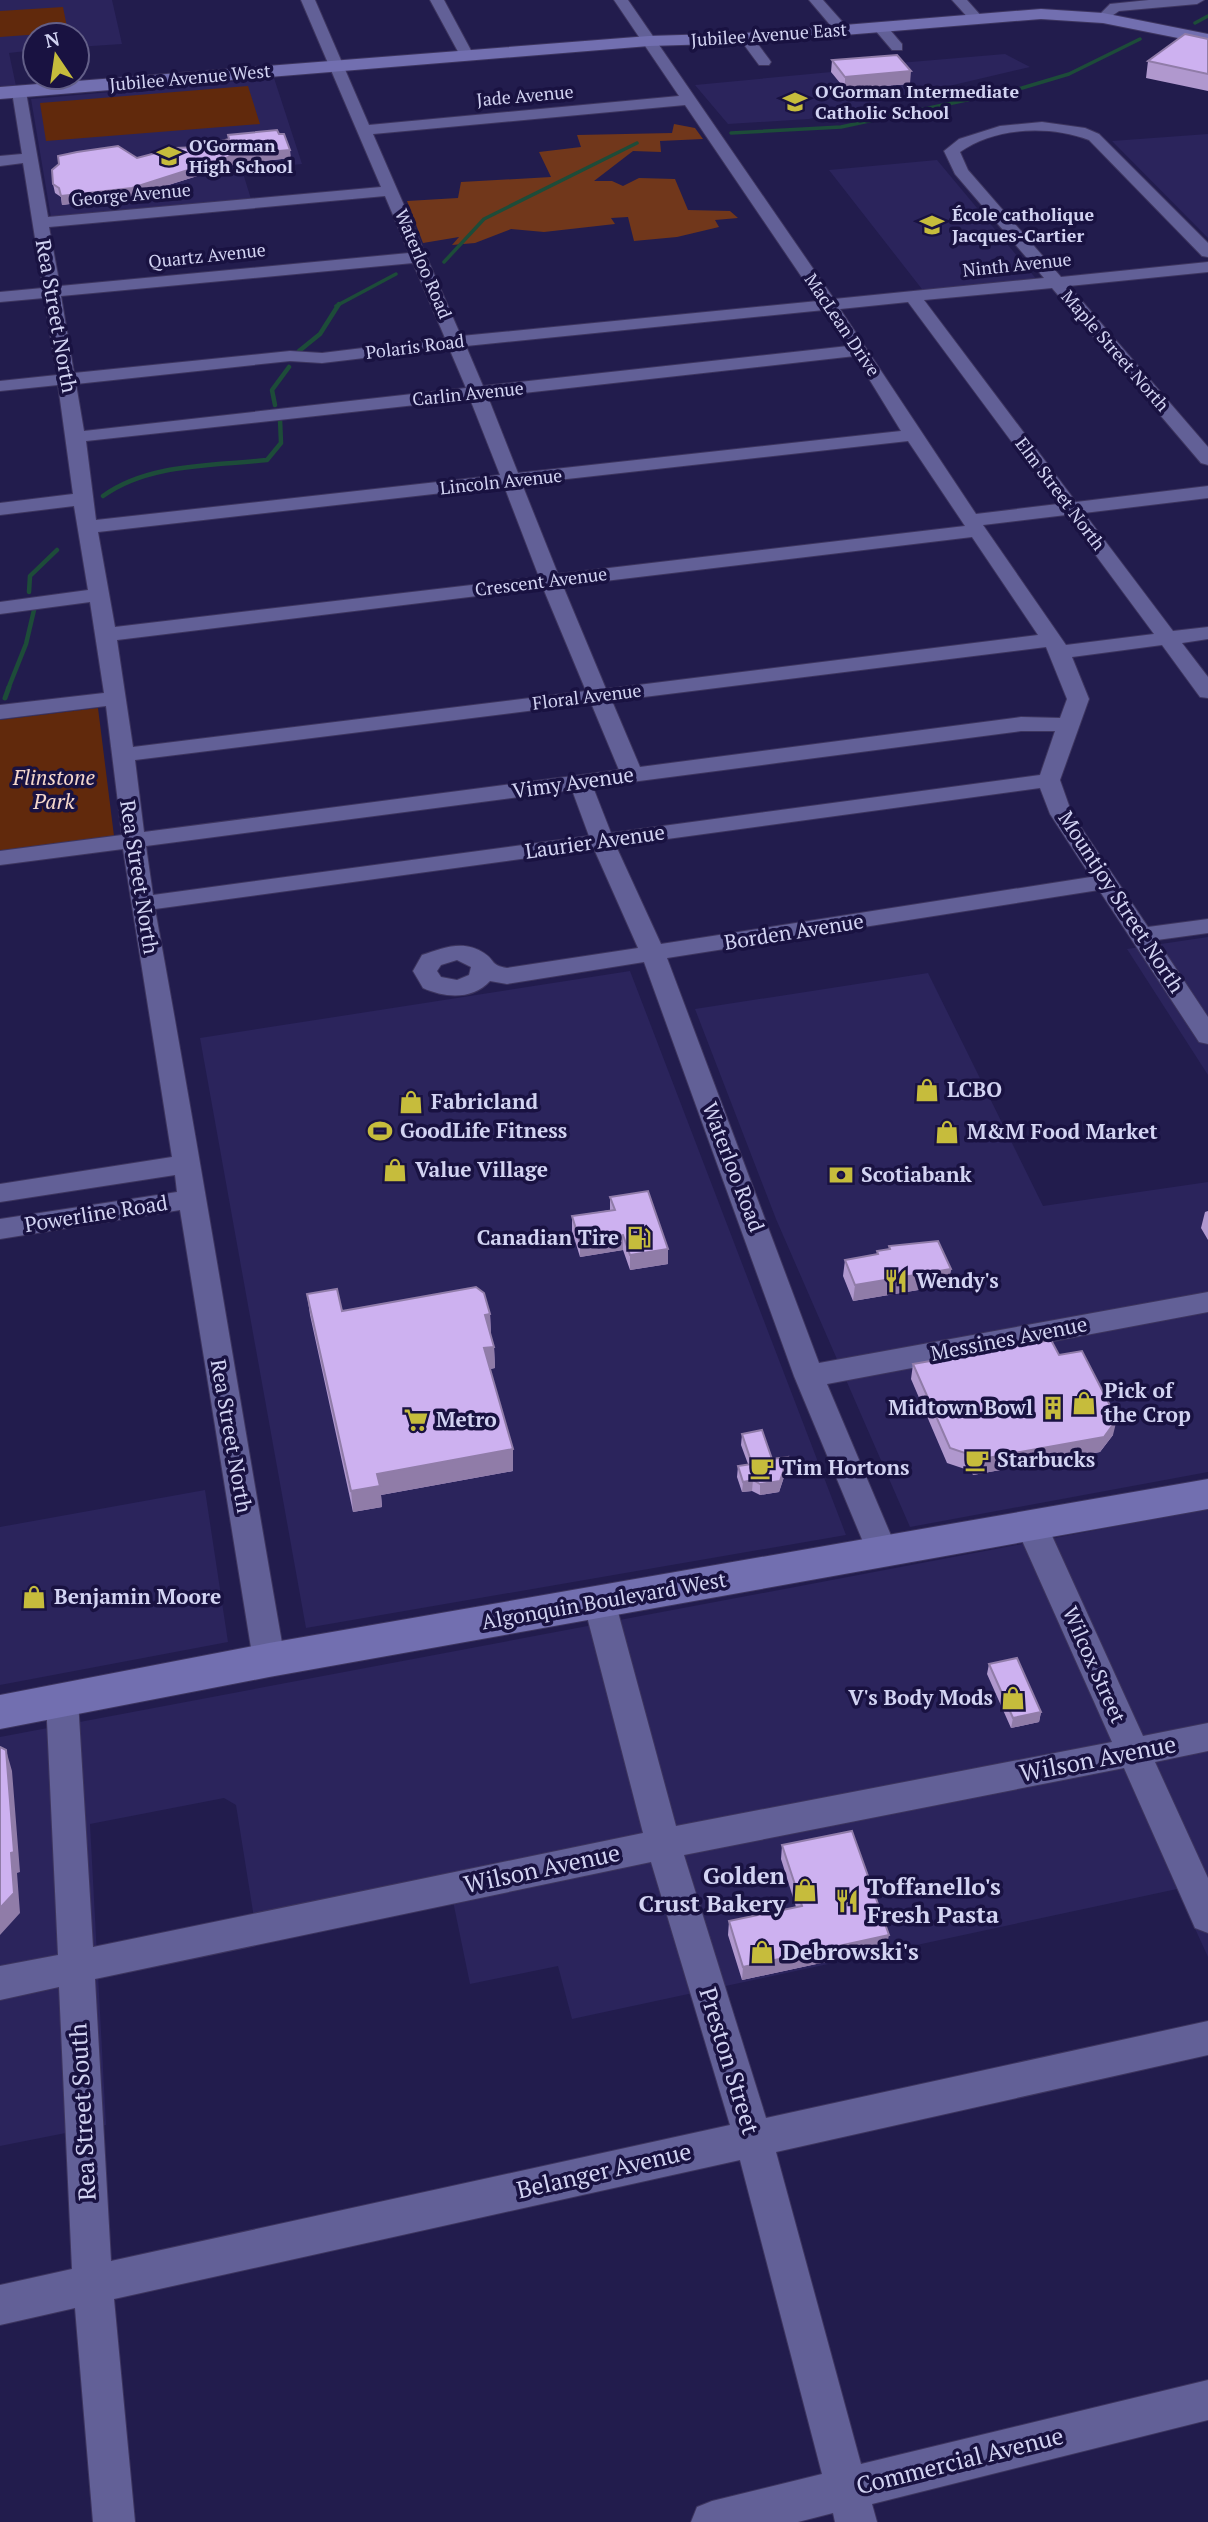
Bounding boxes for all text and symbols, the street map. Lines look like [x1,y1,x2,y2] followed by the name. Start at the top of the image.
[690,17,848,51] street label: Jubilee Avenue East
[21,21,91,91] north arrow
[42,25,62,53] text: N
[108,58,272,96] street label: Jubilee Avenue West
[475,79,574,111] street label: Jade Avenue
[815,79,1020,124] place label: O'Gorman Intermediate Catholic School
[781,88,809,116] school or university icon: O'Gorman Intermediate Catholic School
[189,133,293,178] place label: O'Gorman High School
[155,142,183,170] school or university icon: O'Gorman High School
[70,177,192,211] street label: George Avenue
[952,202,1094,247] place label: École catholique Jacques-Cartier
[390,205,458,322] street label: Waterloo Road
[918,211,946,239] school or university icon: École catholique Jacques-Cartier
[30,237,84,395] street label: Rea Street North
[147,237,267,273] street label: Quartz Avenue
[961,246,1073,282] street label: Ninth Avenue
[800,268,886,381] street label: MacLean Drive
[1056,285,1175,416] street label: Maple Street North
[364,328,466,364] street label: Polaris Road
[411,375,525,411] street label: Carlin Avenue
[1010,432,1111,555] street label: Elm Street North
[438,463,563,499] street label: Lincoln Avenue
[474,561,608,601] street label: Crescent Avenue
[531,677,643,715] street label: Floral Avenue
[510,760,636,804] street label: Vimy Avenue
[12,763,96,815] park label: Flinstone Park
[114,798,166,956] street label: Rea Street North
[1053,805,1191,998] street label: Mountjoy Street North
[523,817,666,865] street label: Laurier Avenue
[722,906,866,956] street label: Borden Avenue
[947,1075,1002,1103] place label: LCBO
[913,1076,941,1104] shop icon: LCBO
[431,1087,538,1115] place label: Fabricland
[397,1088,425,1116] shop icon: Fabricland
[696,1098,772,1236] street label: Waterloo Road
[400,1116,567,1144] place label: GoodLife Fitness
[366,1117,394,1145] sports icon: GoodLife Fitness
[967,1117,1158,1145] place label: M&M Food Market
[933,1118,961,1146] shop icon: M&M Food Market
[415,1155,548,1183] place label: Value Village
[381,1156,409,1184] shop icon: Value Village
[861,1160,973,1188] place label: Scotiabank
[827,1161,855,1189] bank icon: Scotiabank
[22,1188,170,1238] street label: Powerline Road
[477,1223,619,1251] place label: Canadian Tire
[625,1224,653,1252] fuel station icon: Canadian Tire
[916,1266,999,1294] place label: Wendy's
[882,1267,910,1295] restaurant icon: Wendy's
[928,1309,1089,1367] street label: Messines Avenue
[205,1357,259,1515] street label: Rea Street North
[1104,1376,1191,1428] place label: Pick of the Crop
[1070,1389,1098,1417] shop icon: Pick of the Crop
[888,1393,1033,1421] place label: Midtown Bowl
[1039,1394,1067,1422] building icon: Midtown Bowl
[436,1405,497,1433] place label: Metro
[402,1406,430,1434] supermarket icon: Metro
[997,1445,1095,1473] place label: Starbucks
[963,1446,991,1474] cafe icon: Starbucks
[782,1453,910,1481] place label: Tim Hortons
[748,1454,776,1482] cafe icon: Tim Hortons
[479,1565,729,1635] street label: Algonquin Boulevard West
[54,1582,221,1610] place label: Benjamin Moore
[20,1583,48,1611] shop icon: Benjamin Moore
[1057,1602,1133,1728] street label: Wilcox Street
[848,1683,993,1711] place label: V's Body Mods
[999,1684,1027,1712] shop icon: V's Body Mods
[1017,1727,1179,1789] street label: Wilson Avenue
[461,1836,623,1900] street label: Wilson Avenue
[638,1859,786,1919] place label: Golden Crust Bakery
[867,1870,1001,1930] place label: Toffanello's Fresh Pasta
[791,1876,819,1904] shop icon: Golden Crust Bakery
[833,1887,861,1915] restaurant icon: Toffanello's Fresh Pasta
[782,1935,919,1967] place label: Debrowski's
[748,1938,776,1966] shop icon: Debrowski's
[692,1983,768,2138] street label: Preston Street
[61,2023,103,2202] street label: Rea Street South
[513,2134,694,2206] street label: Belanger Avenue
[853,2419,1067,2501] street label: Commercial Avenue

